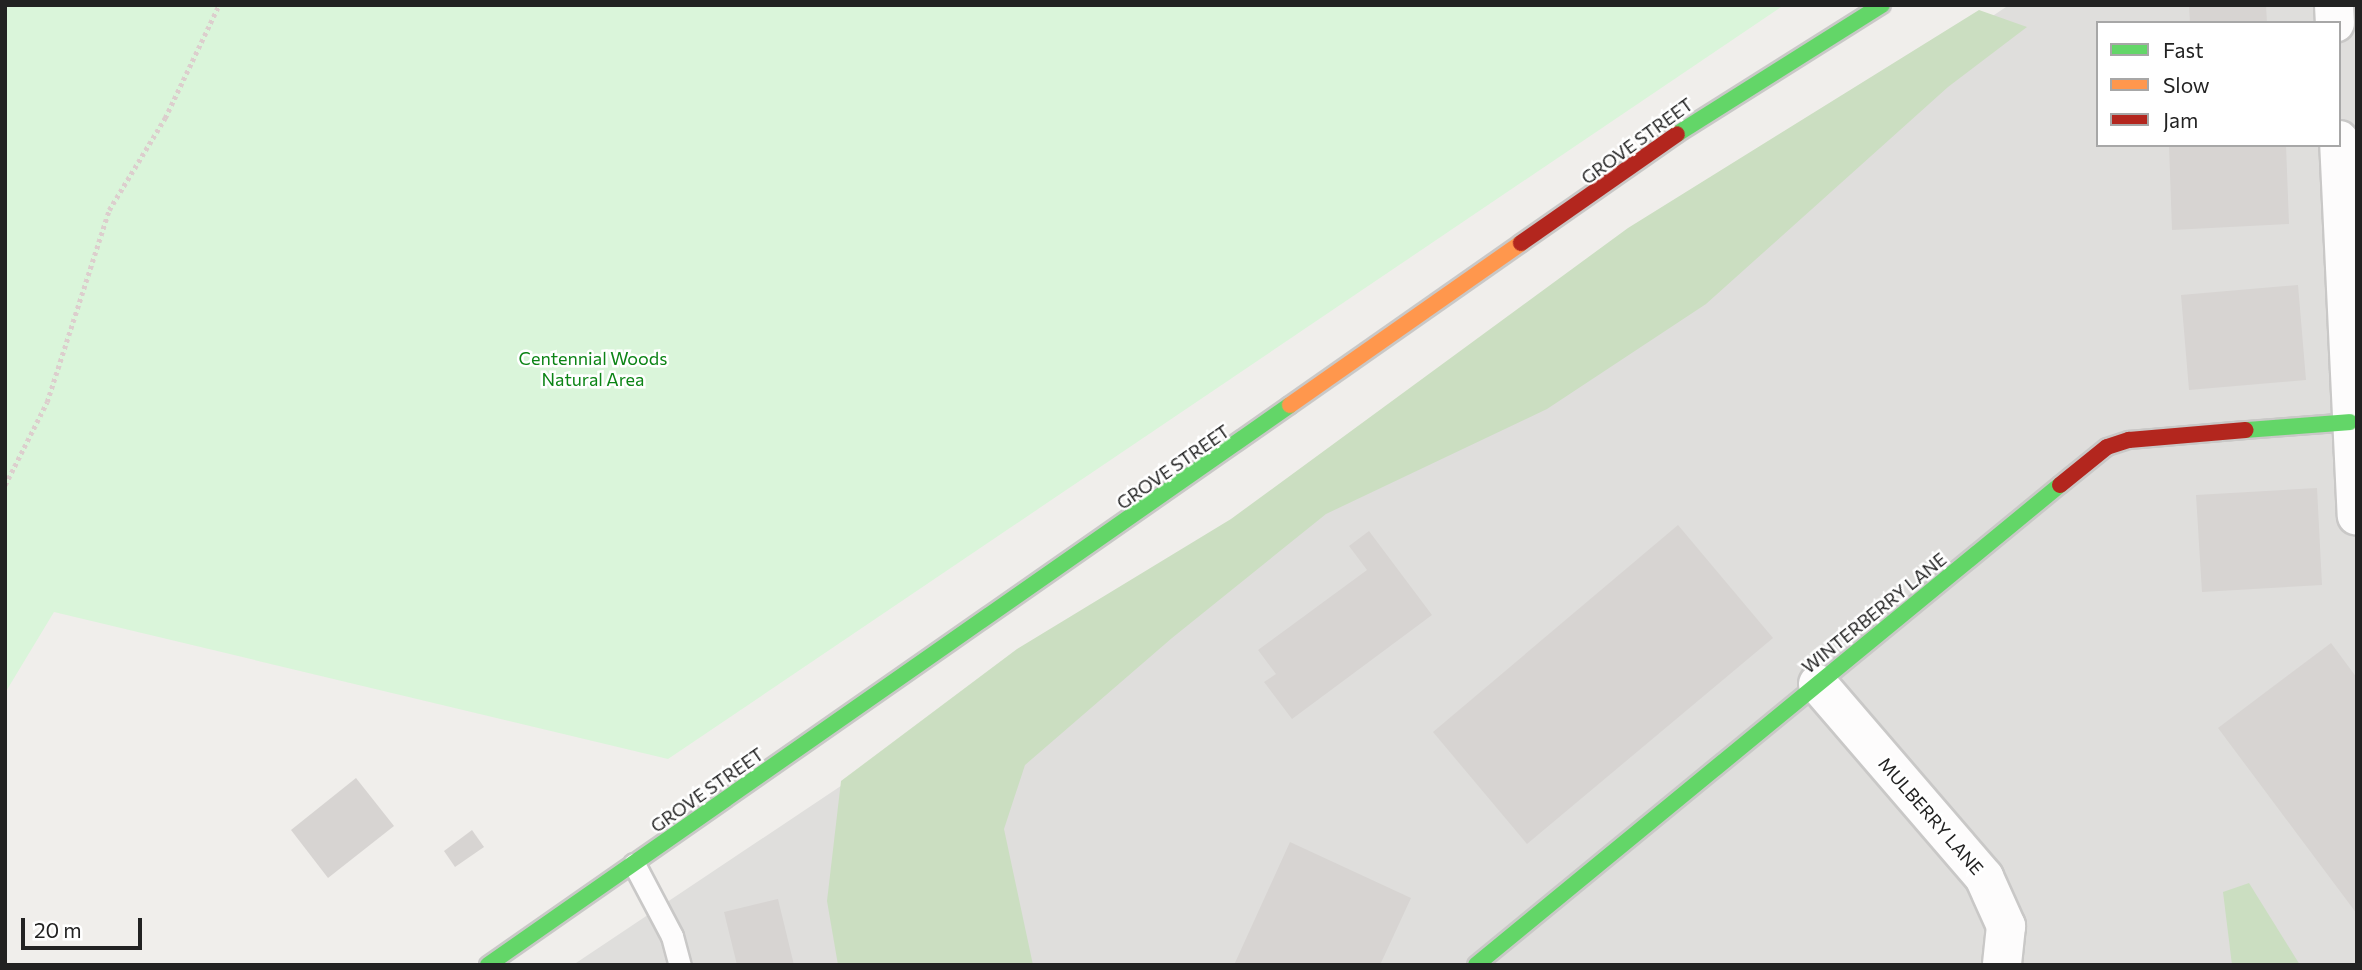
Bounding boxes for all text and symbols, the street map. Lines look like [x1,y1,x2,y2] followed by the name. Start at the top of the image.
[2096,21,2341,147] legend
[2163,37,2204,62] text: Fast
[2163,72,2210,97] text: Slow
[1577,93,1697,189] street label: GROVE STREET
[2163,107,2198,132] text: Jam
[519,348,667,390] park label: Centennial Woods Natural Area
[1112,420,1234,514] street label: GROVE STREET
[1798,548,1950,678] street label: WINTERBERRY LANE
[646,743,768,837] street label: GROVE STREET
[1874,753,1988,879] street label: MULBERRY LANE
[24,904,145,948] scale bar
[34,917,82,942] text: 20 m

